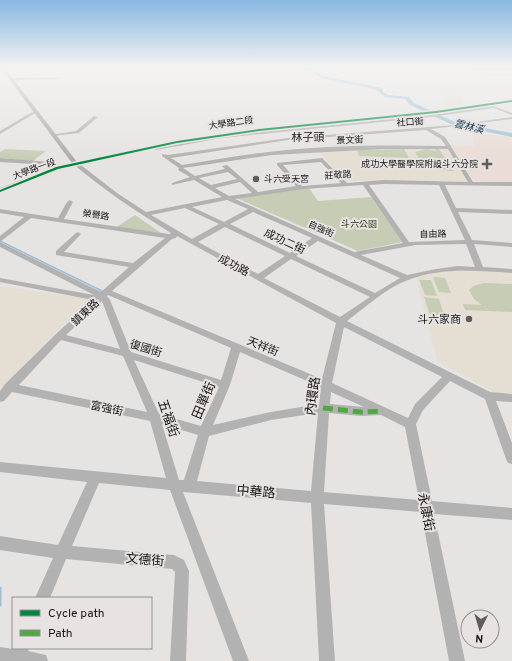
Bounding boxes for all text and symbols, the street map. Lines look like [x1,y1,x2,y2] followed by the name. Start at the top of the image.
[208,115,254,132] street label: 大學路二段
[396,116,424,129] street label: 社口街
[453,118,487,138] water label: 雲林溪
[292,131,325,145] district label: 林子頭
[336,135,364,146] street label: 景文街
[11,157,57,182] street label: 大學路一段
[481,158,493,170] marker: 成功大學醫學院附設斗六分院
[361,159,478,170] place label: 成功大學醫學院附設斗六分院
[324,169,352,182] street label: 莊敬路
[251,174,261,184] marker: 斗六受天宮
[264,174,309,185] place label: 斗六受天宮
[82,208,110,223] street label: 榮譽路
[306,219,335,240] street label: 自強街
[341,219,377,230] park label: 斗六公園
[262,226,307,258] street label: 成功二街
[419,229,447,240] street label: 自由路
[216,252,251,280] street label: 成功路
[69,296,103,329] street label: 鎮東路
[417,313,461,327] place label: 斗六家商
[464,314,474,324] marker: 斗六家商
[245,334,281,360] street label: 天祥街
[128,337,164,360] street label: 復國街
[303,376,325,417] street label: 內環路
[190,380,220,422] street label: 田單街
[153,398,181,440] street label: 五福街
[89,399,124,419] street label: 富強街
[236,483,276,503] street label: 中華路
[413,492,438,533] street label: 永康街
[125,550,165,571] street label: 文德街
[12,597,152,649] legend
[48,606,105,622] text: Cycle path
[460,609,500,649] north arrow
[48,626,73,642] text: Path
[475,631,484,645] text: N

